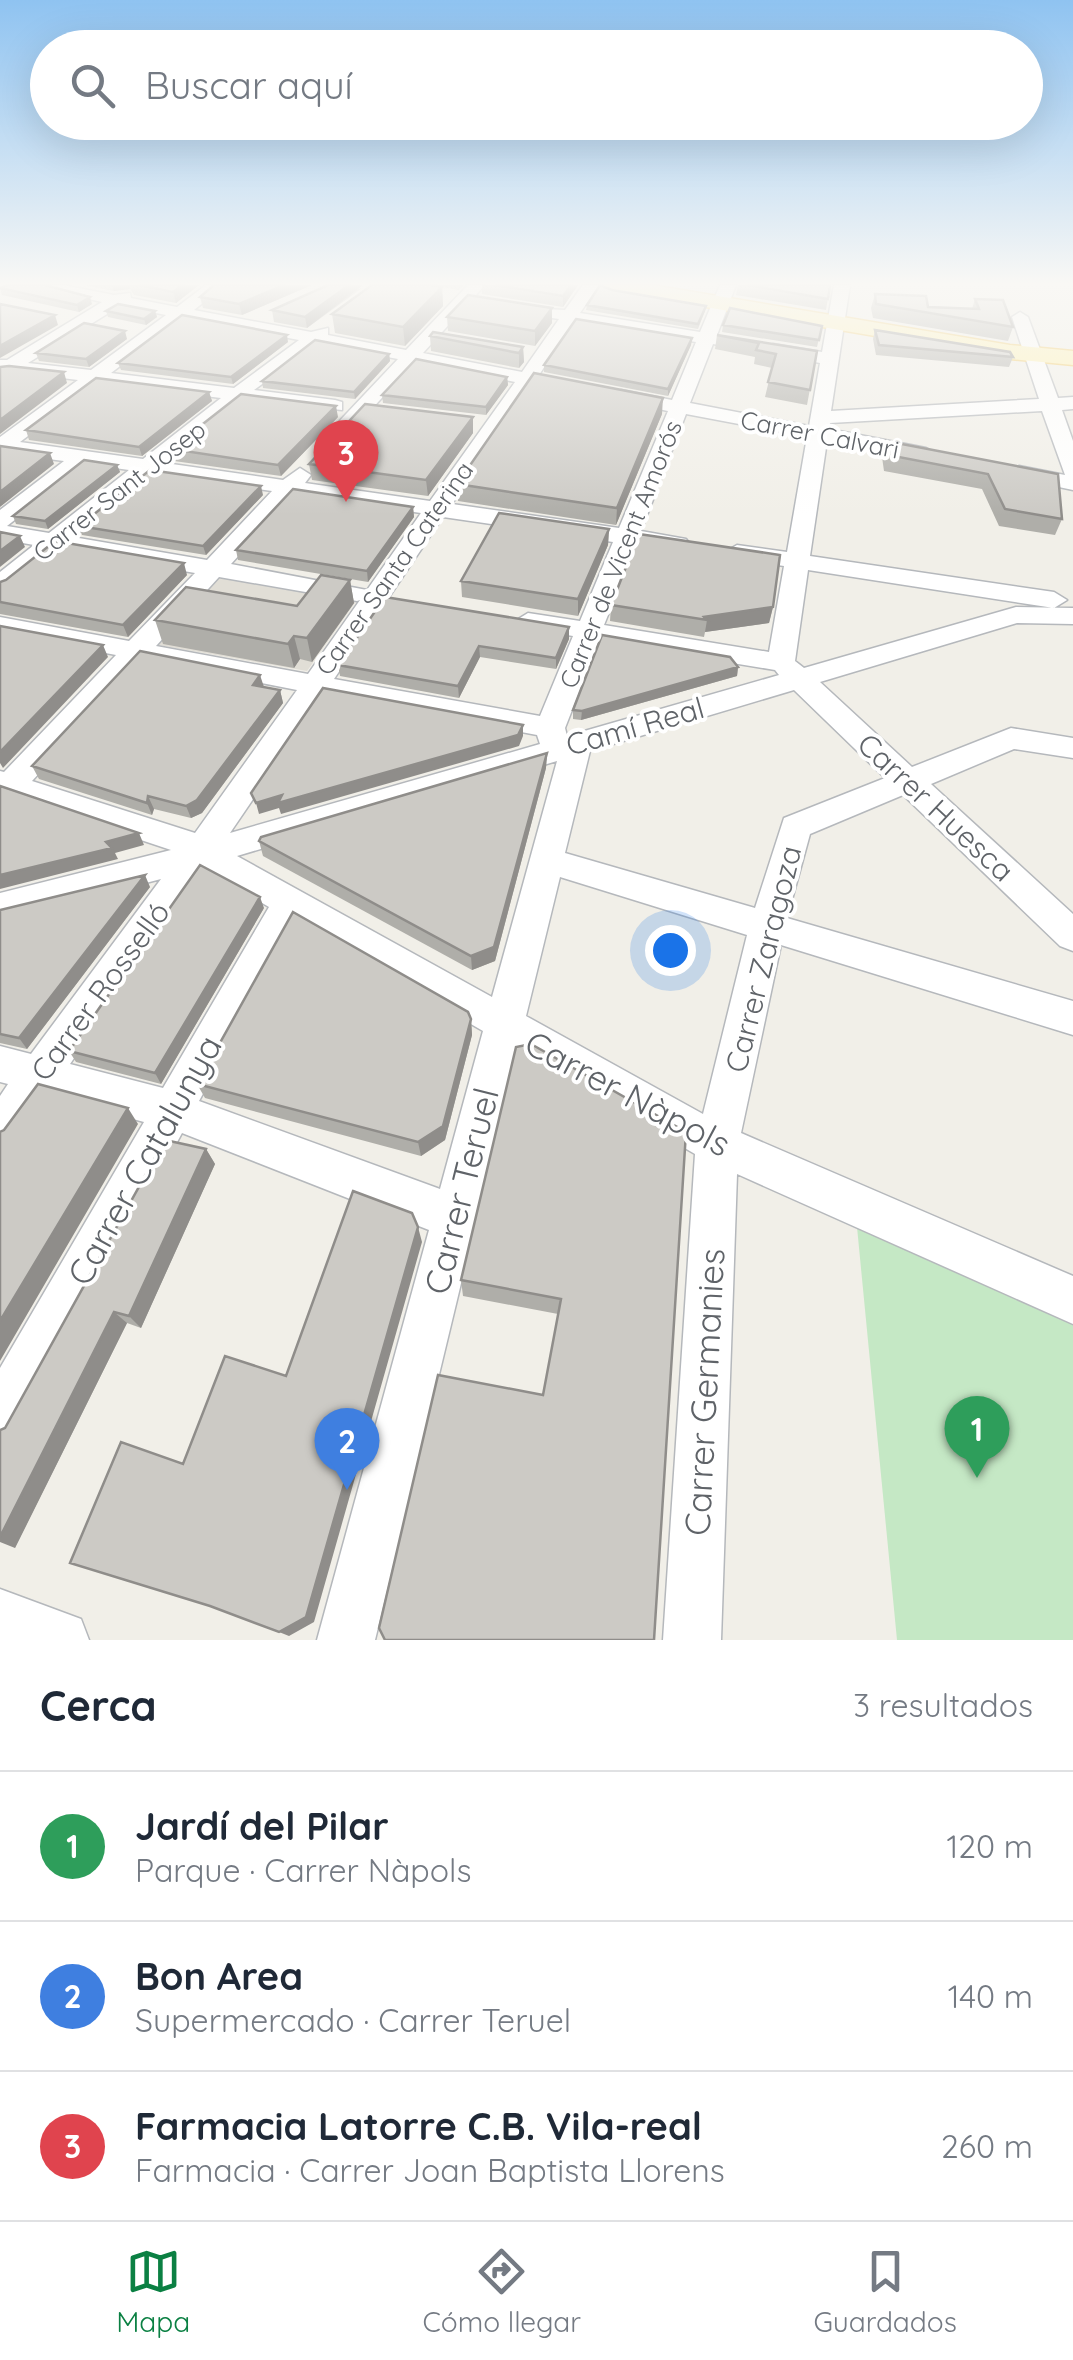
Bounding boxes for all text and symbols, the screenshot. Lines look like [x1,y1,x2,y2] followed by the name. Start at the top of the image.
[30,30,1043,140] search box
[65,58,120,113] icon: search
[145,61,353,109] text: Buscar aquí
[738,403,902,465] street label: Carrer Calvari
[27,413,211,567] street label: Carrer Sant Josep
[552,416,688,692] street label: Carrer de Vicent Amorós
[314,420,378,502] pin: 3
[309,455,479,681] street label: Carrer Santa Caterina
[562,688,708,764] street label: Camí Real
[850,725,1022,889] street label: Carrer Huesca
[716,842,810,1076] street label: Carrer Zaragoza
[22,894,178,1088] street label: Carrer Rosselló
[645,925,696,976] your location
[518,1020,738,1166] street label: Carrer Nàpols
[57,1027,231,1293] street label: Carrer Catalunya
[414,1083,508,1299] street label: Carrer Teruel
[675,1247,733,1537] street label: Carrer Germanies
[944,1396,1010,1478] pin: 1
[314,1408,380,1490] pin: 2
[40,1679,157,1732] text: Cerca
[853,1685,1033,1725] text: 3 resultados
[135,1802,389,1850] text: Jardí del Pilar
[66,1826,79,1866] text: 1
[946,1826,1033,1866] text: 120 m
[135,1850,471,1890] text: Parque · Carrer Nàpols
[135,1952,303,2000] text: Bon Area
[63,1976,82,2016] text: 2
[948,1976,1033,2016] text: 140 m
[135,2000,571,2040] text: Supermercado · Carrer Teruel
[135,2102,702,2150] text: Farmacia Latorre C.B. Vila-real
[64,2126,81,2166] text: 3
[941,2126,1033,2166] text: 260 m
[135,2150,725,2190] text: Farmacia · Carrer Joan Baptista Llorens
[116,2244,190,2339] tab: Mapa
[422,2244,581,2339] tab: Cómo llegar
[813,2244,957,2339] tab: Guardados

